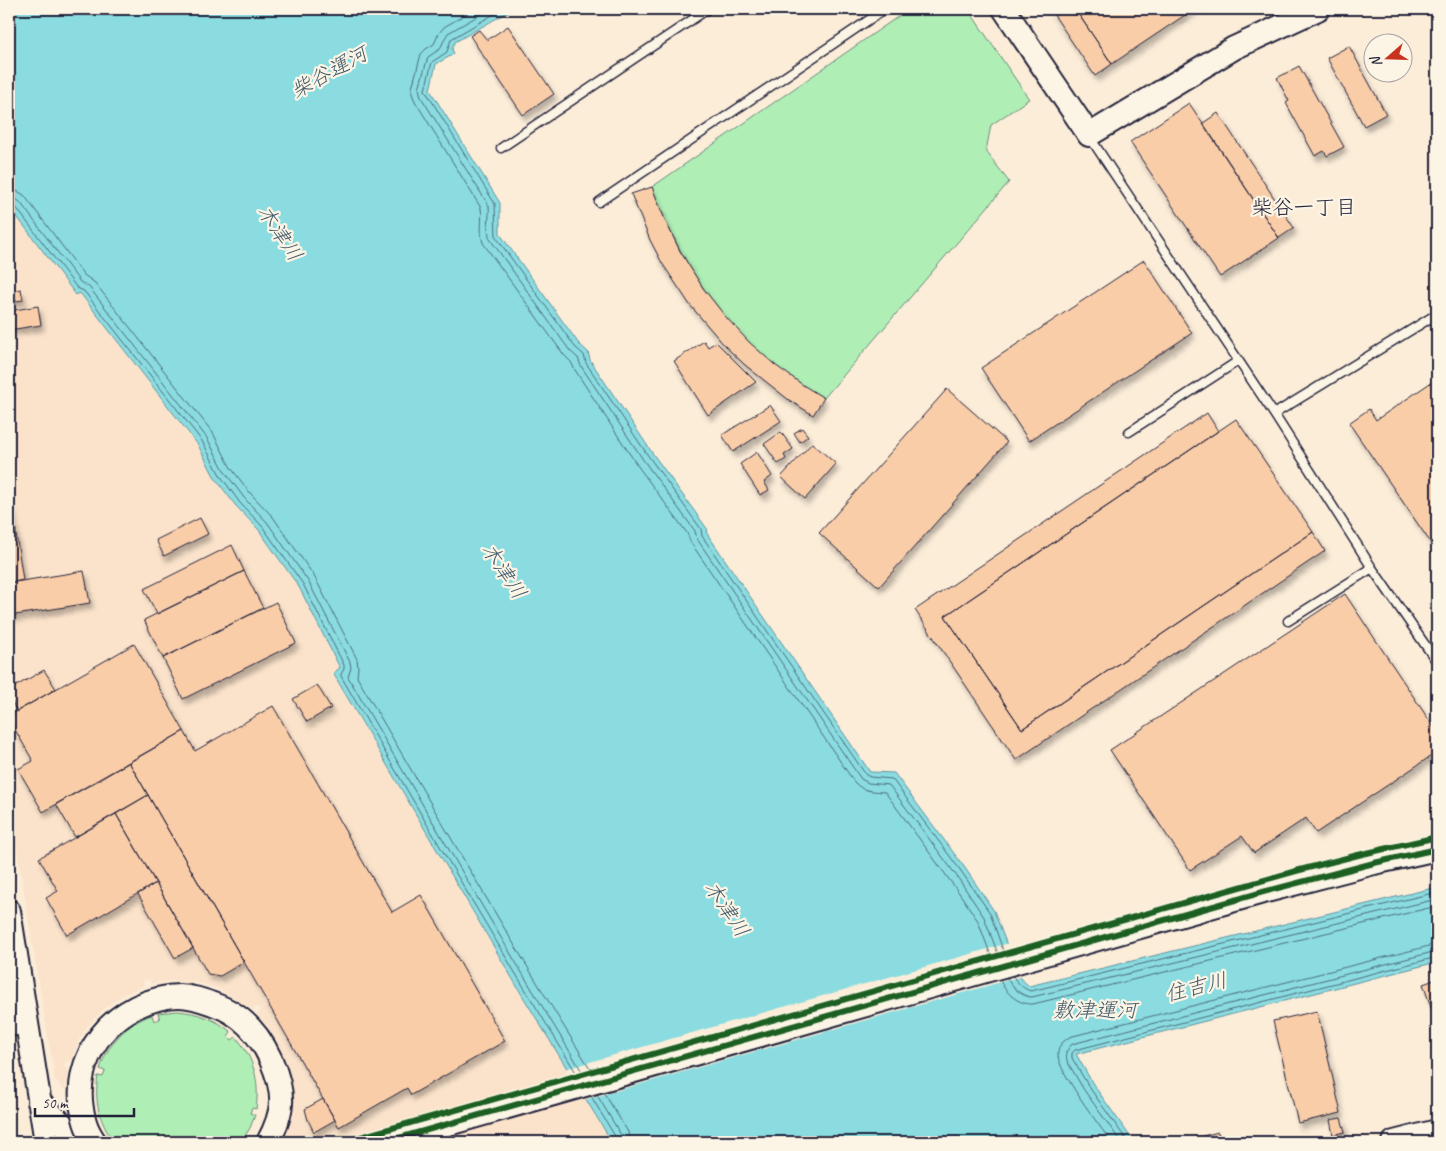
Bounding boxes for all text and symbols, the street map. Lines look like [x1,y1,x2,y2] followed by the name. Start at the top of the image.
[1364,32,1414,82] north arrow
[286,39,375,104] water label: 柴谷運河
[1366,53,1386,69] text: N
[1252,194,1357,220] district label: 柴谷一丁目
[252,200,308,266] water label: 木津川
[476,538,532,604] water label: 木津川
[699,876,755,942] water label: 木津川
[1162,967,1230,1007] water label: 住吉川
[1053,997,1140,1023] water label: 敷津運河
[35,1086,134,1118] scale bar
[42,1094,69,1113] text: 50 m

